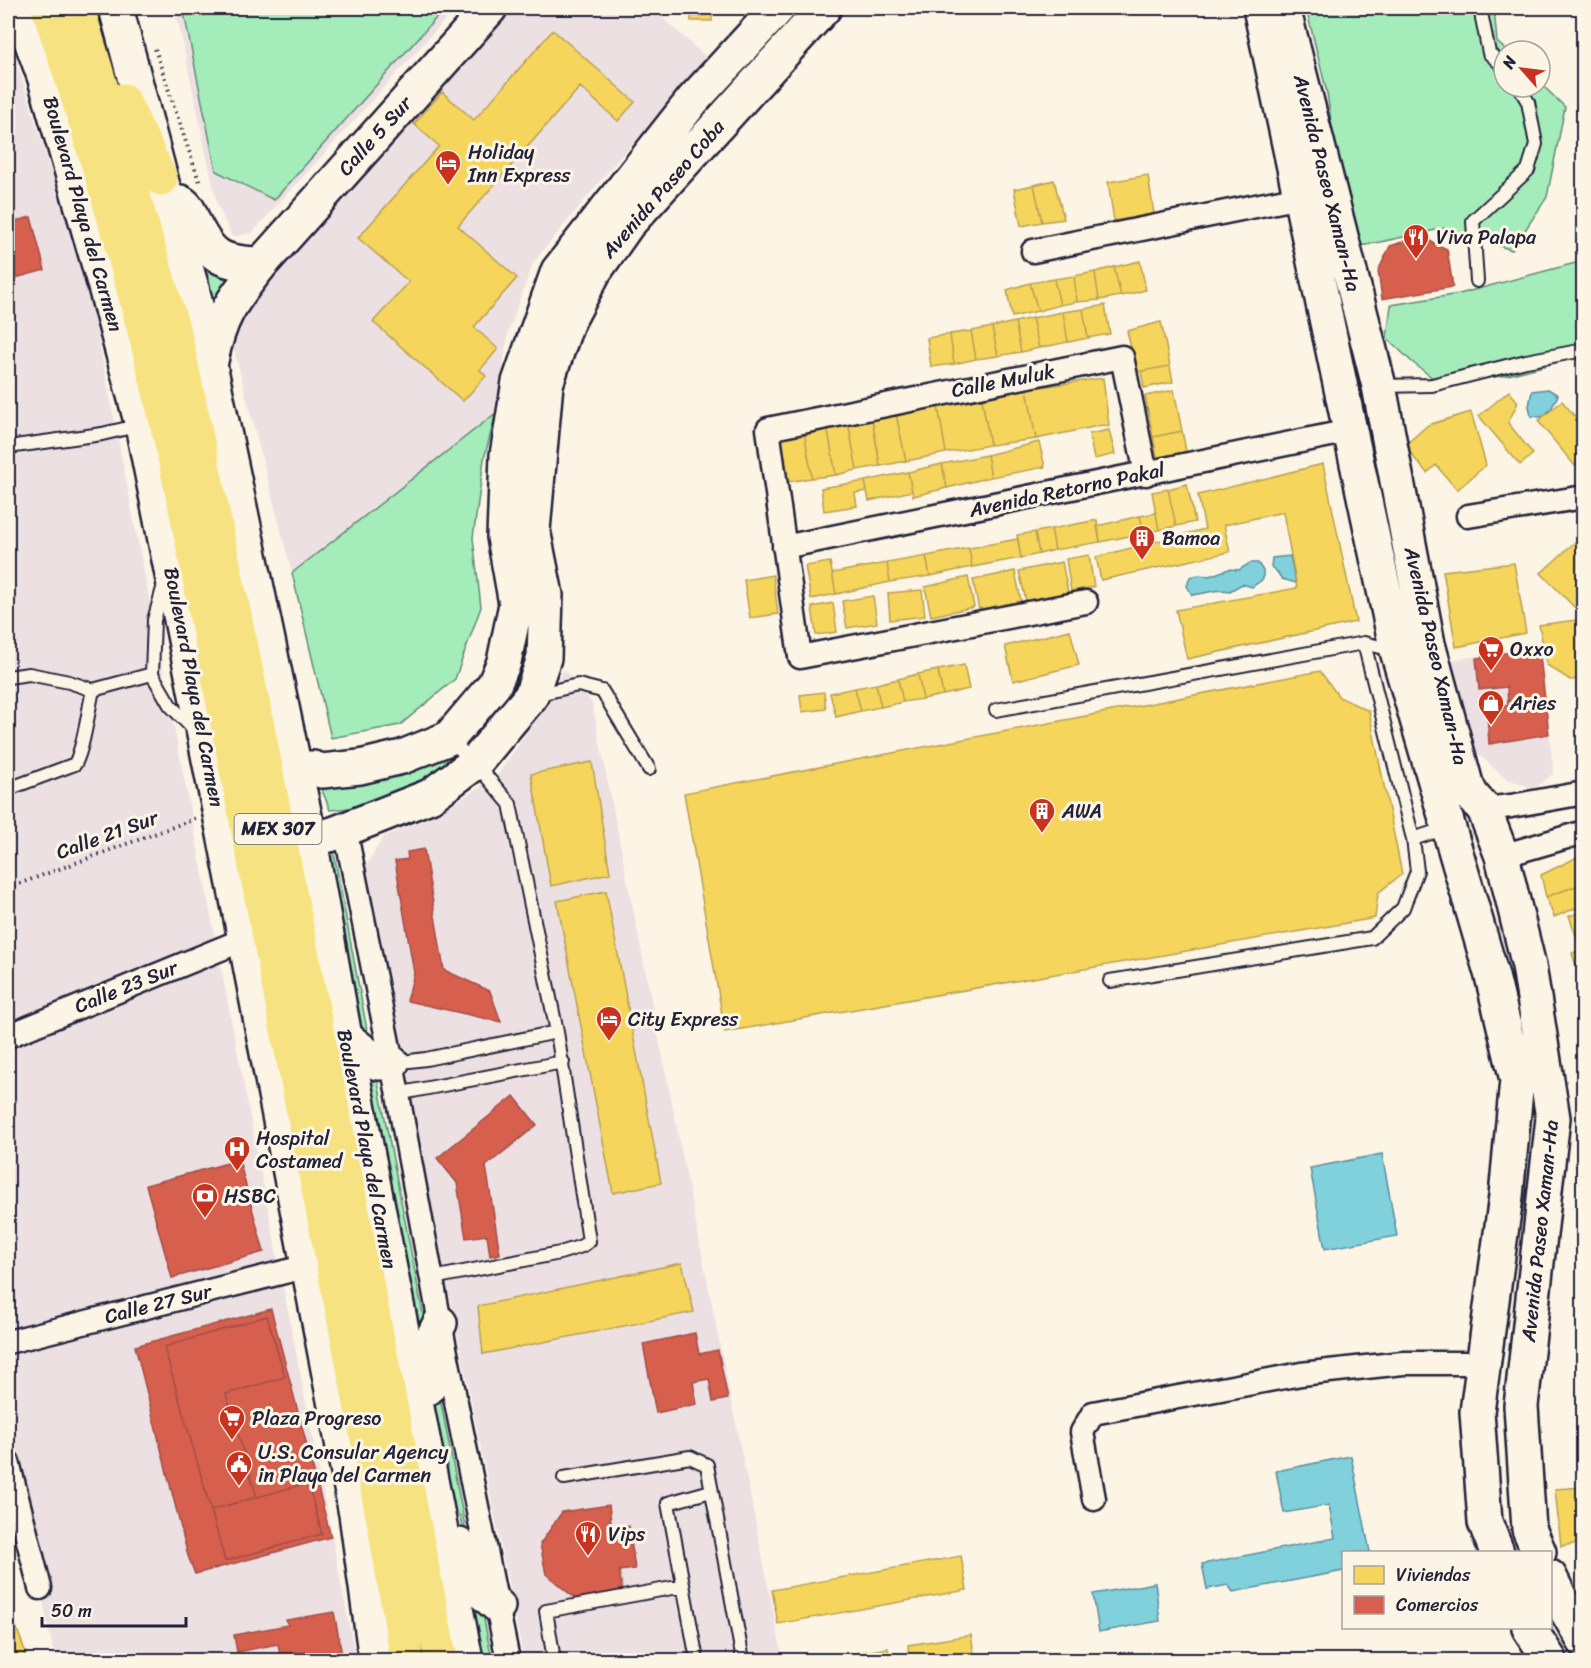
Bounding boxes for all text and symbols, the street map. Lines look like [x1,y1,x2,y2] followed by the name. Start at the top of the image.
[1492,39,1552,99] north arrow
[1493,50,1525,75] text: N
[1283,70,1371,295] street label: Avenida Paseo Xaman-Ha
[329,86,422,184] street label: Calle 5 Sur
[33,92,133,336] street label: Boulevard Playa del Carmen
[592,111,734,267] street label: Avenida Paseo Coba
[467,135,571,193] place label: Holiday Inn Express
[433,148,463,186] hotel icon: Holiday Inn Express
[1436,220,1537,255] place label: Viva Palapa
[1401,222,1431,260] restaurant icon: Viva Palapa
[948,354,1058,408] street label: Calle Muluk
[965,452,1169,528] street label: Avenida Retorno Pakal
[1162,521,1220,556] place label: Bamoa
[1127,523,1157,561] building icon: Bamoa
[1394,542,1478,769] street label: Avenida Paseo Xaman-Ha
[154,564,234,810] street label: Boulevard Playa del Carmen
[1510,632,1554,667] place label: Oxxo
[1476,634,1506,672] supermarket icon: Oxxo
[1509,686,1557,721] place label: Aries
[1476,688,1506,726] shop icon: Aries
[1061,794,1102,829] place label: AWA
[1027,796,1057,834] building icon: AWA
[51,800,165,870] street label: Calle 21 Sur
[234,814,322,844] road number: MEX 307
[69,950,185,1024] street label: Calle 23 Sur
[628,1002,739,1037] place label: City Express
[594,1004,624,1042] hotel icon: City Express
[327,1026,407,1272] street label: Boulevard Playa del Carmen
[1511,1118,1569,1345] street label: Avenida Paseo Xaman-Ha
[256,1121,344,1179] place label: Hospital Costamed
[222,1134,252,1172] hospital icon: Hospital Costamed
[224,1179,277,1214] place label: HSBC
[190,1181,220,1219] bank icon: HSBC
[101,1273,217,1334] street label: Calle 27 Sur
[252,1401,381,1436] place label: Plaza Progreso
[217,1403,247,1441] supermarket icon: Plaza Progreso
[258,1435,449,1493] place label: U.S. Consular Agency in Playa del Carmen
[224,1449,254,1487] public building icon: U.S. Consular Agency in Playa del Carmen
[608,1517,646,1552] place label: Vips
[573,1519,603,1557] restaurant icon: Vips
[1342,1551,1552,1629] legend
[1396,1559,1471,1591] text: Viviendas
[1396,1589,1479,1621] text: Comercios
[42,1590,186,1628] scale bar
[51,1595,92,1627] text: 50 m

